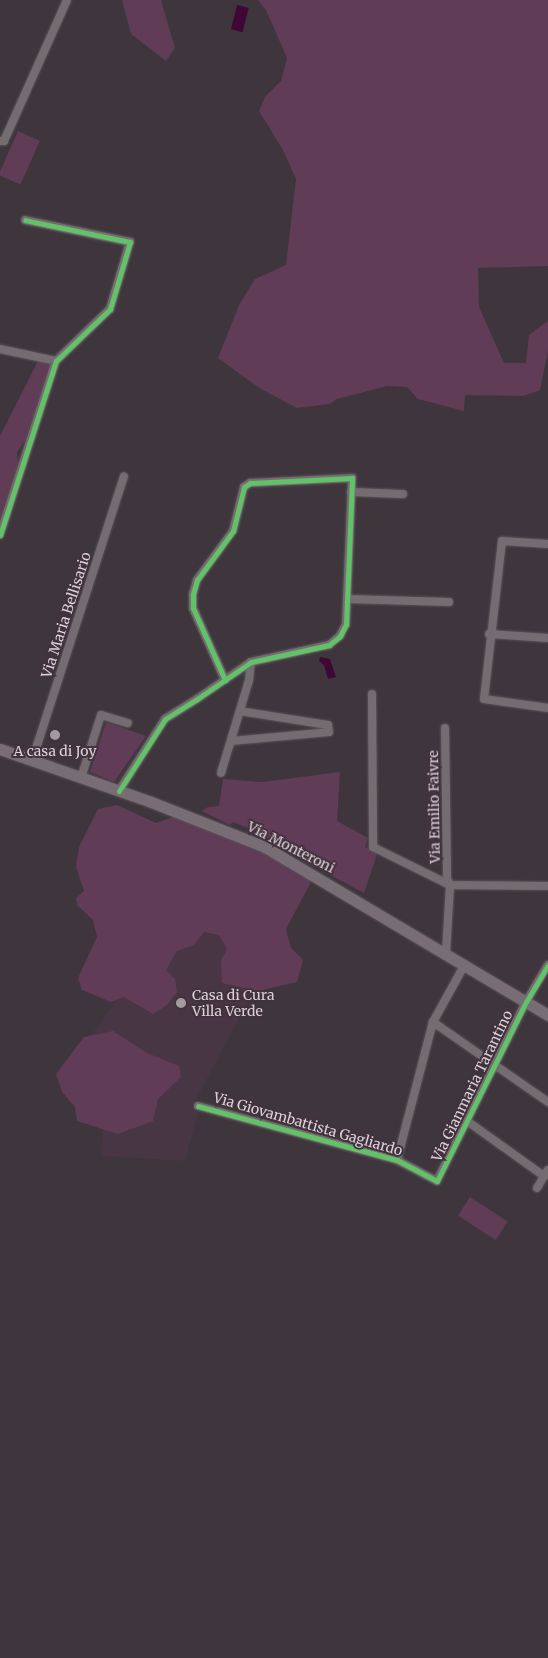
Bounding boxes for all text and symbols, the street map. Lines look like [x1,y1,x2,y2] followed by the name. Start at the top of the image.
[38,550,94,680] street label: Via Maria Bellisario
[49,729,61,741] marker: A casa di Joy
[13,743,97,759] place label: A casa di Joy
[425,750,443,864] street label: Via Emilio Faivre
[244,818,338,876] street label: Via Monteroni
[192,987,274,1020] place label: Casa di Cura Villa Verde
[174,996,188,1010] marker: Casa di Cura Villa Verde
[428,1008,516,1164] street label: Via Gianmaria Tarantino
[211,1089,405,1159] street label: Via Giovambattista Gagliardo

